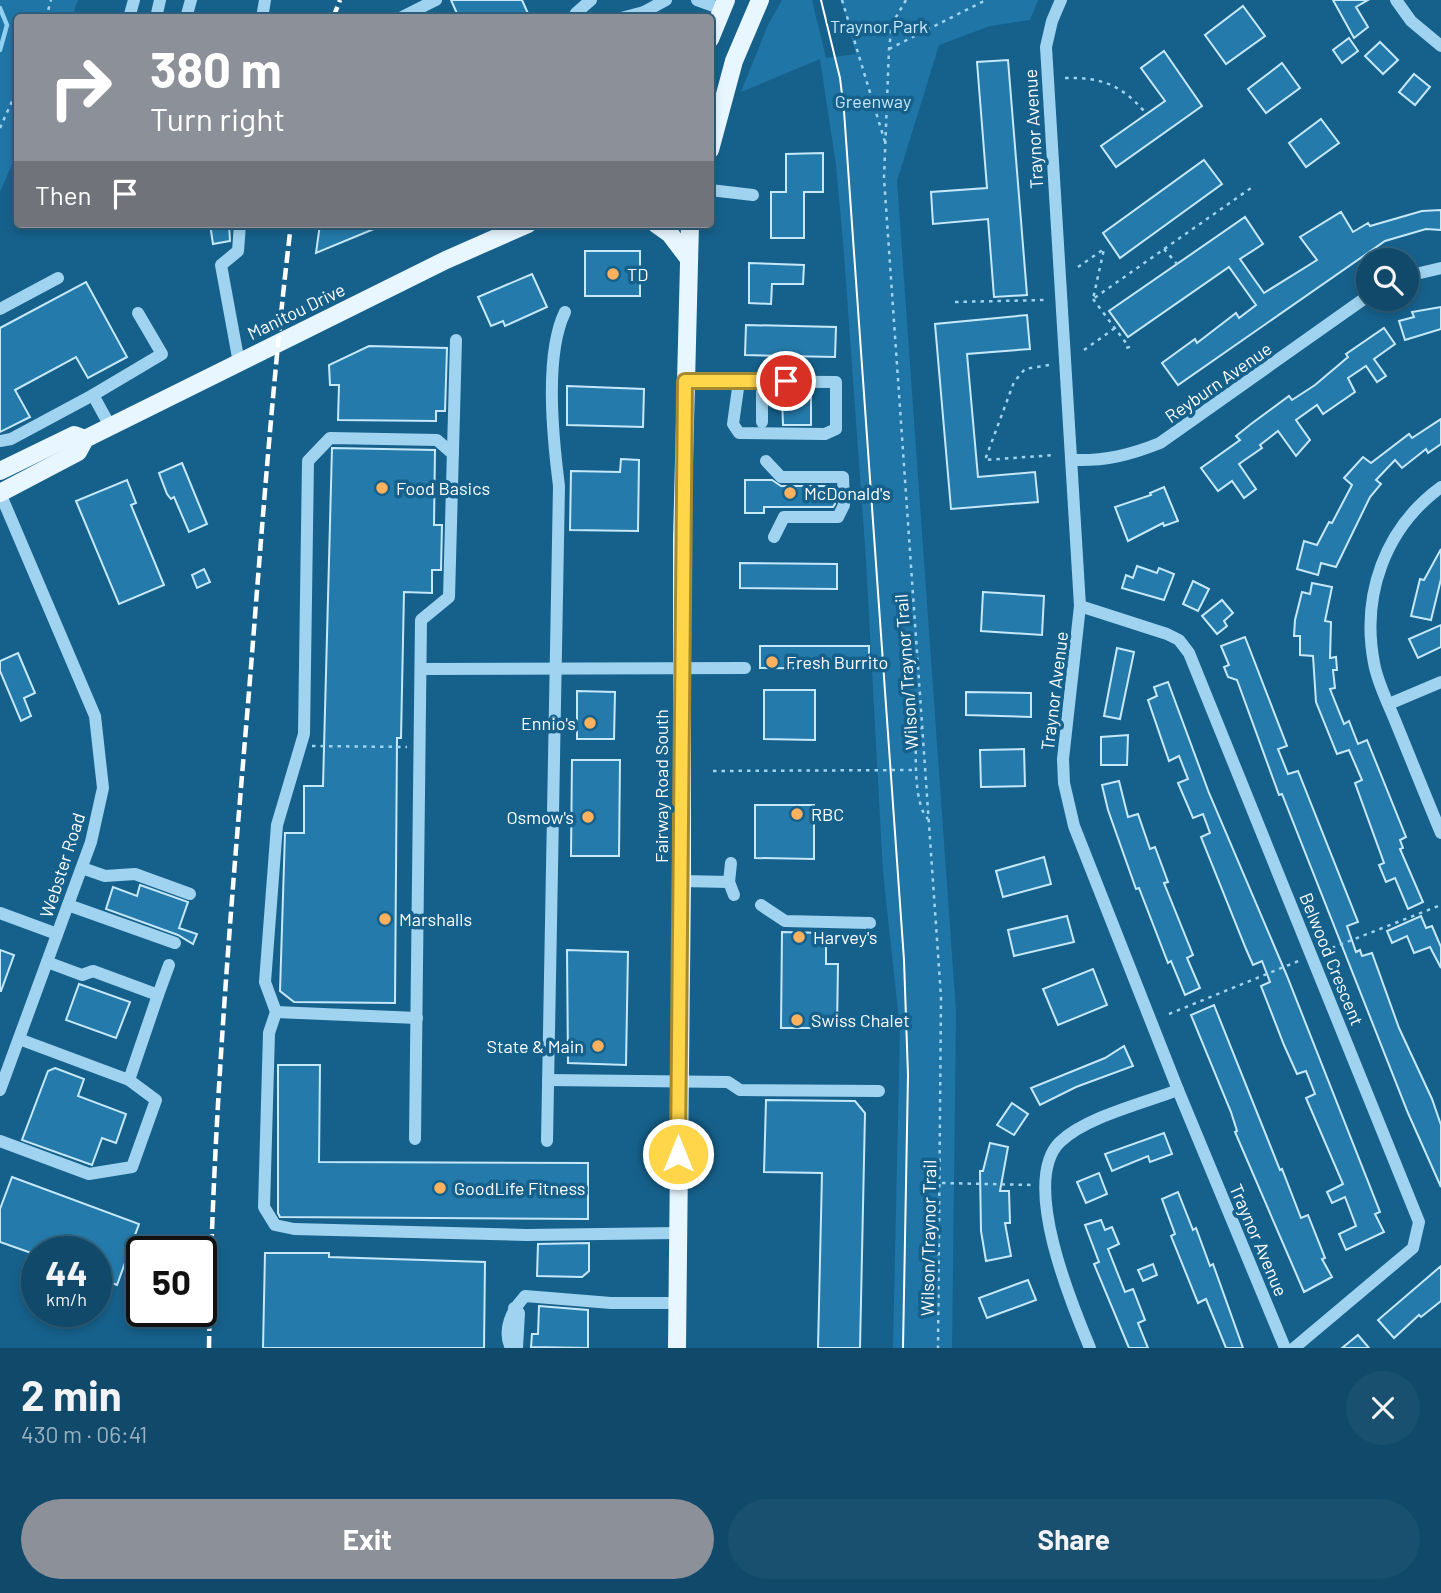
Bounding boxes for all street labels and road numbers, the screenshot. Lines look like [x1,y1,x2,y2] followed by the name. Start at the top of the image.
[1019,69,1047,189] street label: Traynor Avenue
[244,278,348,344] street label: Manitou Drive
[1160,337,1276,427] street label: Reyburn Avenue
[890,593,922,751] street label: Wilson/Traynor Trail
[1036,630,1072,752] street label: Traynor Avenue
[650,709,672,863] street label: Fairway Road South
[35,810,89,920] street label: Webster Road
[1295,889,1369,1029] street label: Belwood Crescent
[916,1160,940,1316] street label: Wilson/Traynor Trail
[1225,1181,1293,1299] street label: Traynor Avenue

